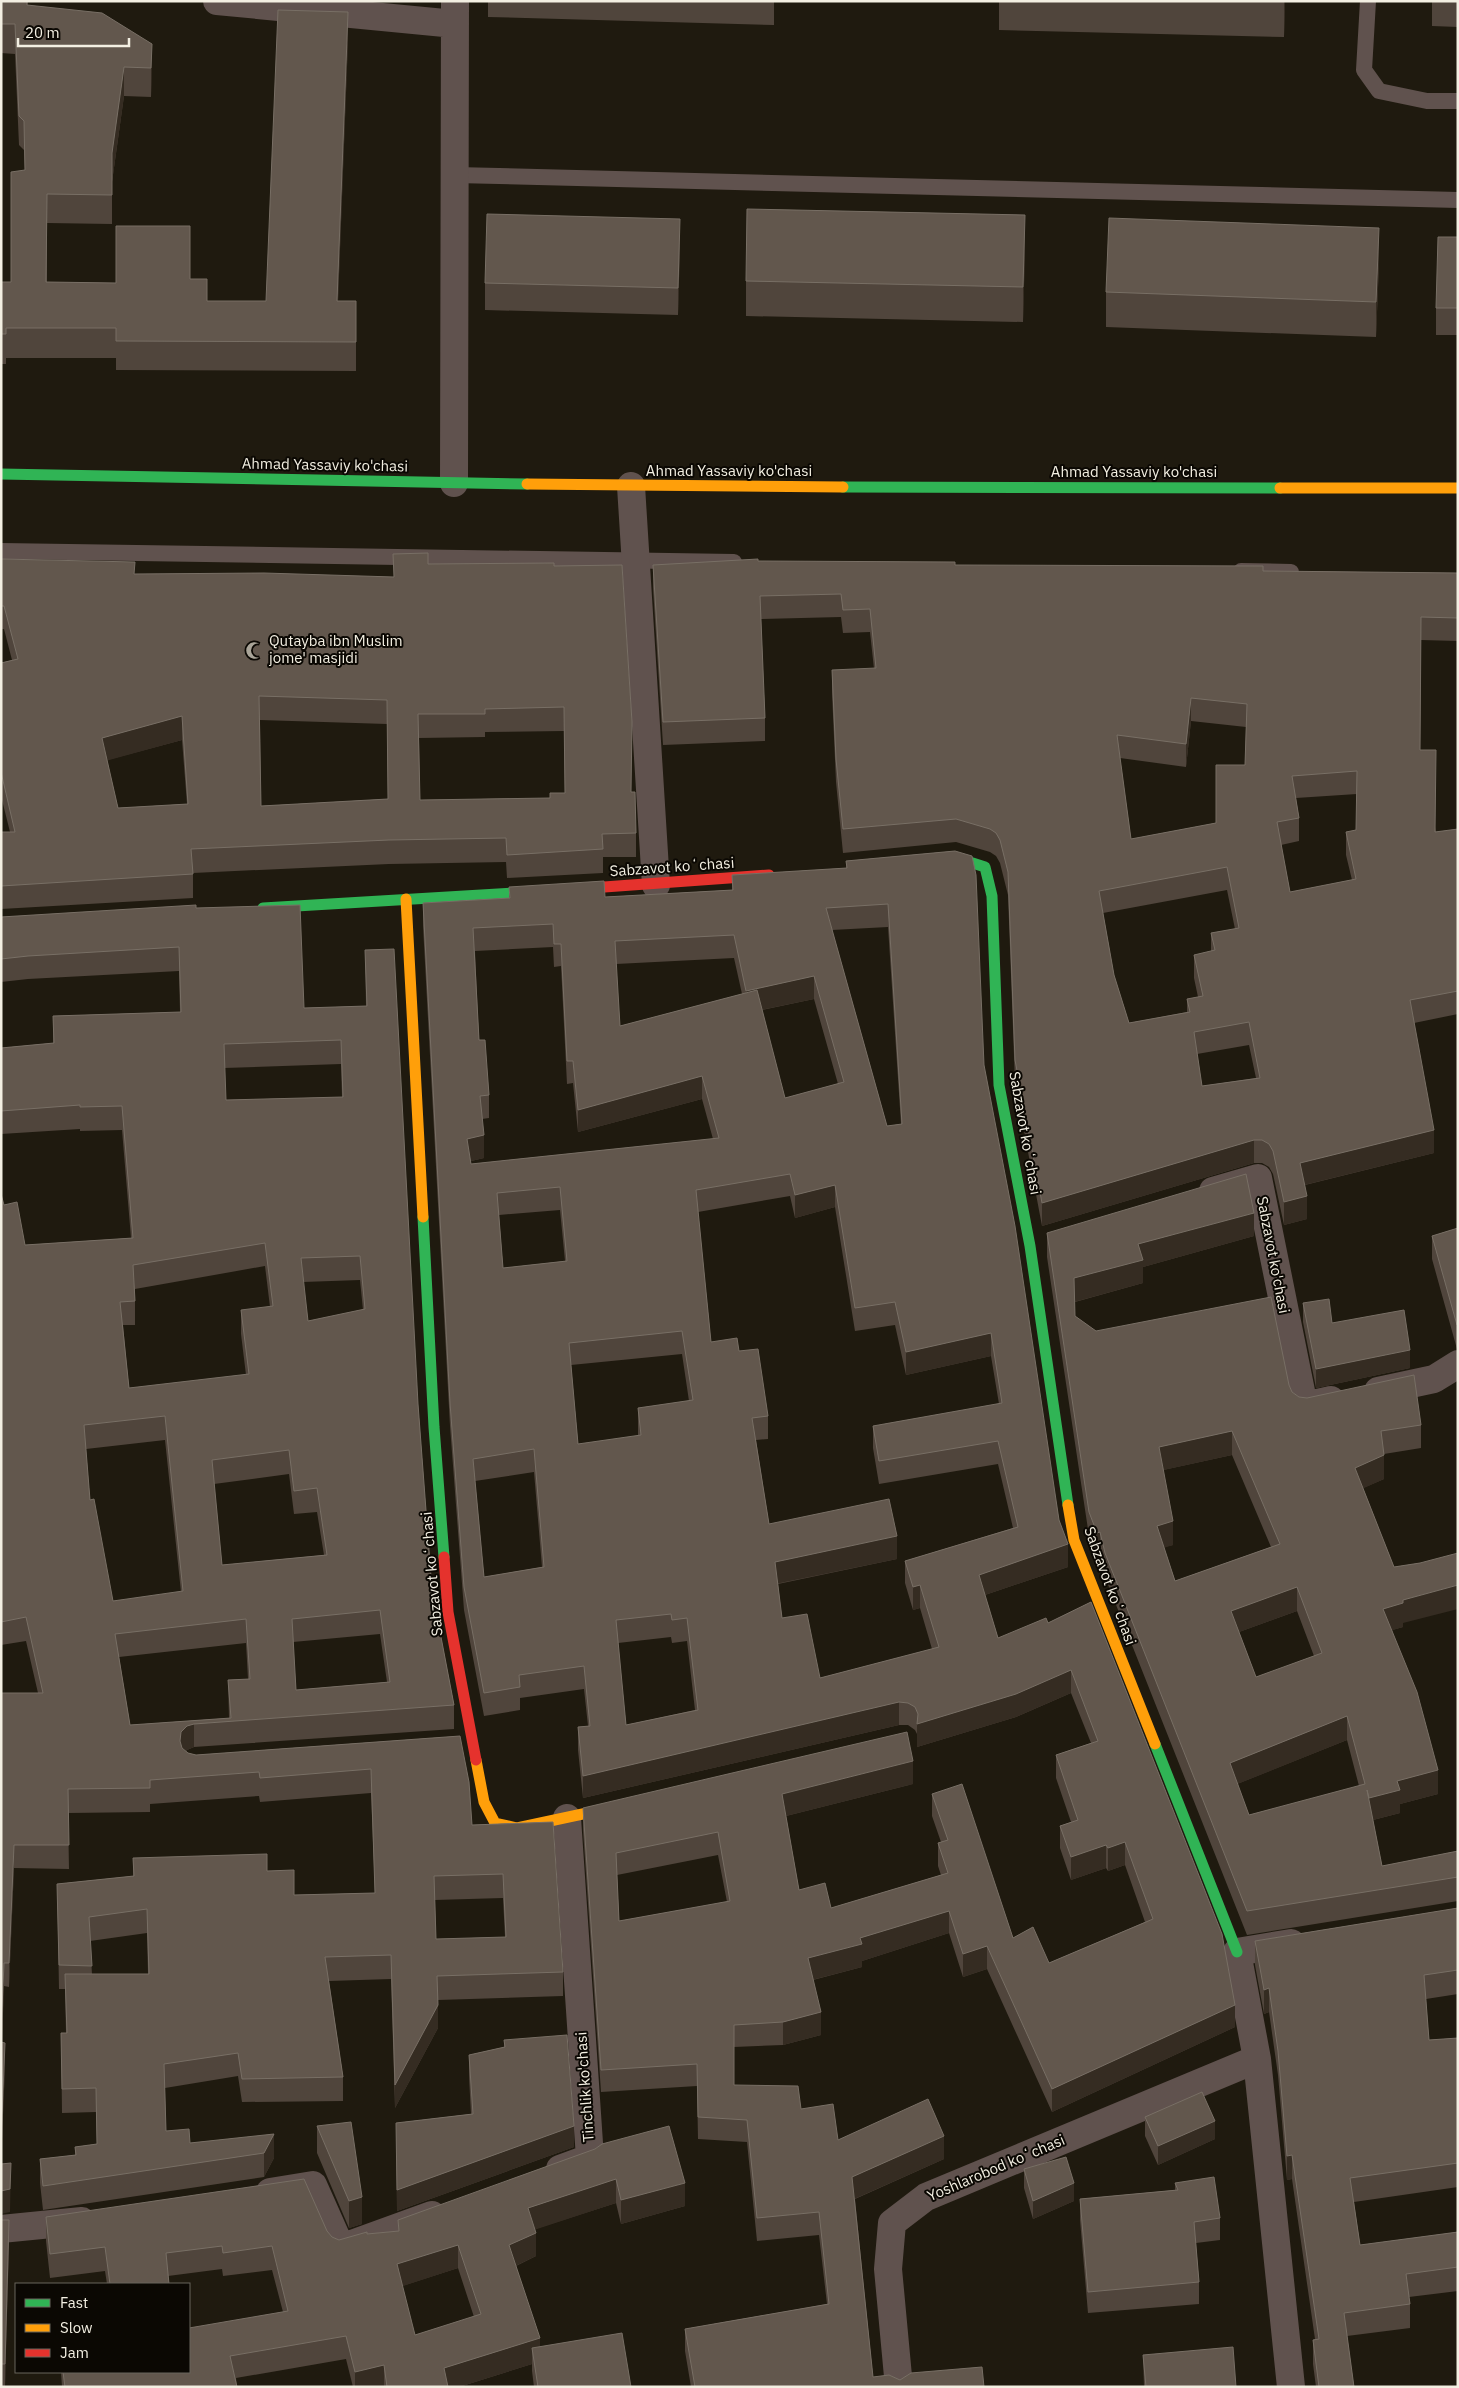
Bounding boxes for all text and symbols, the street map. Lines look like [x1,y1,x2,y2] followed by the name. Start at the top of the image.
[18,15,129,47] scale bar
[25,23,60,42] text: 20 m
[242,454,408,475] street label: Ahmad Yassaviy ko'chasi
[646,461,812,480] street label: Ahmad Yassaviy ko'chasi
[1051,462,1217,481] street label: Ahmad Yassaviy ko'chasi
[269,631,403,667] place label: Qutayba ibn Muslim jome' masjidi
[245,640,265,660] mosque icon: Qutayba ibn Muslim jome' masjidi
[609,853,735,880] street label: Sabzavot koʻchasi
[1005,1070,1046,1196] street label: Sabzavot koʻchasi
[1253,1195,1294,1315] street label: Sabzavot ko'chasi
[417,1511,446,1637] street label: Sabzavot koʻchasi
[1080,1524,1141,1648] street label: Sabzavot koʻchasi
[571,2031,598,2143] street label: Tinchlik ko'chasi
[924,2130,1068,2205] street label: Yoshlarobod koʻchasi
[15,2283,190,2373] legend
[60,2293,88,2312] text: Fast
[60,2318,93,2337] text: Slow
[60,2343,89,2362] text: Jam

